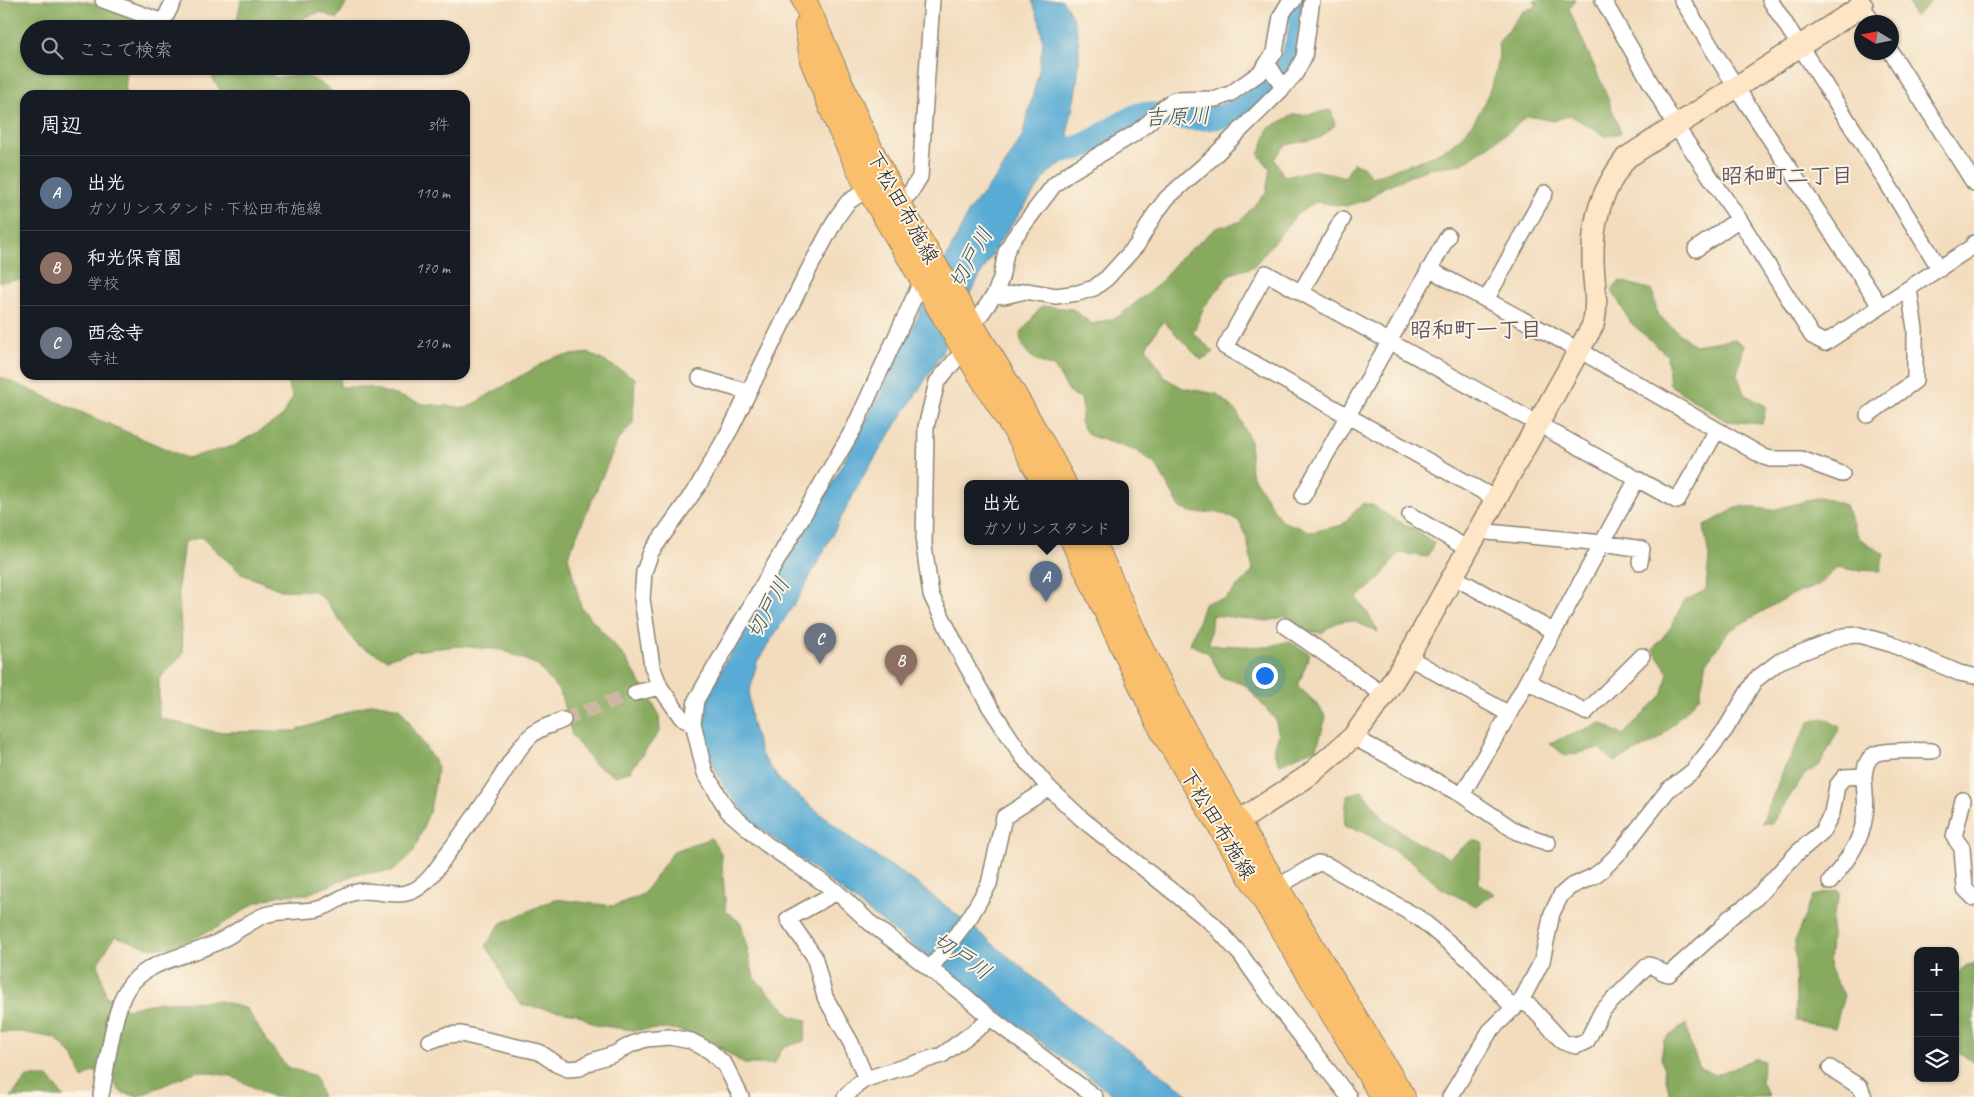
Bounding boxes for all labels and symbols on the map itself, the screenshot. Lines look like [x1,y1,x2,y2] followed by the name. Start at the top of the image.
[1854,15,1899,60] north arrow
[1144,102,1210,132] water label: 吉原川
[861,146,945,268] street label: 下松田布施線
[1721,162,1853,190] district label: 昭和町二丁目
[942,222,1000,294] water label: 切戸川
[1410,316,1542,344] district label: 昭和町一丁目
[1030,561,1062,602] pin: A
[740,572,796,644] water label: 切戸川
[804,623,836,664] pin: C
[885,645,917,686] pin: B
[1252,663,1278,689] your location
[1174,763,1262,885] street label: 下松田布施線
[927,926,997,986] water label: 切戸川

